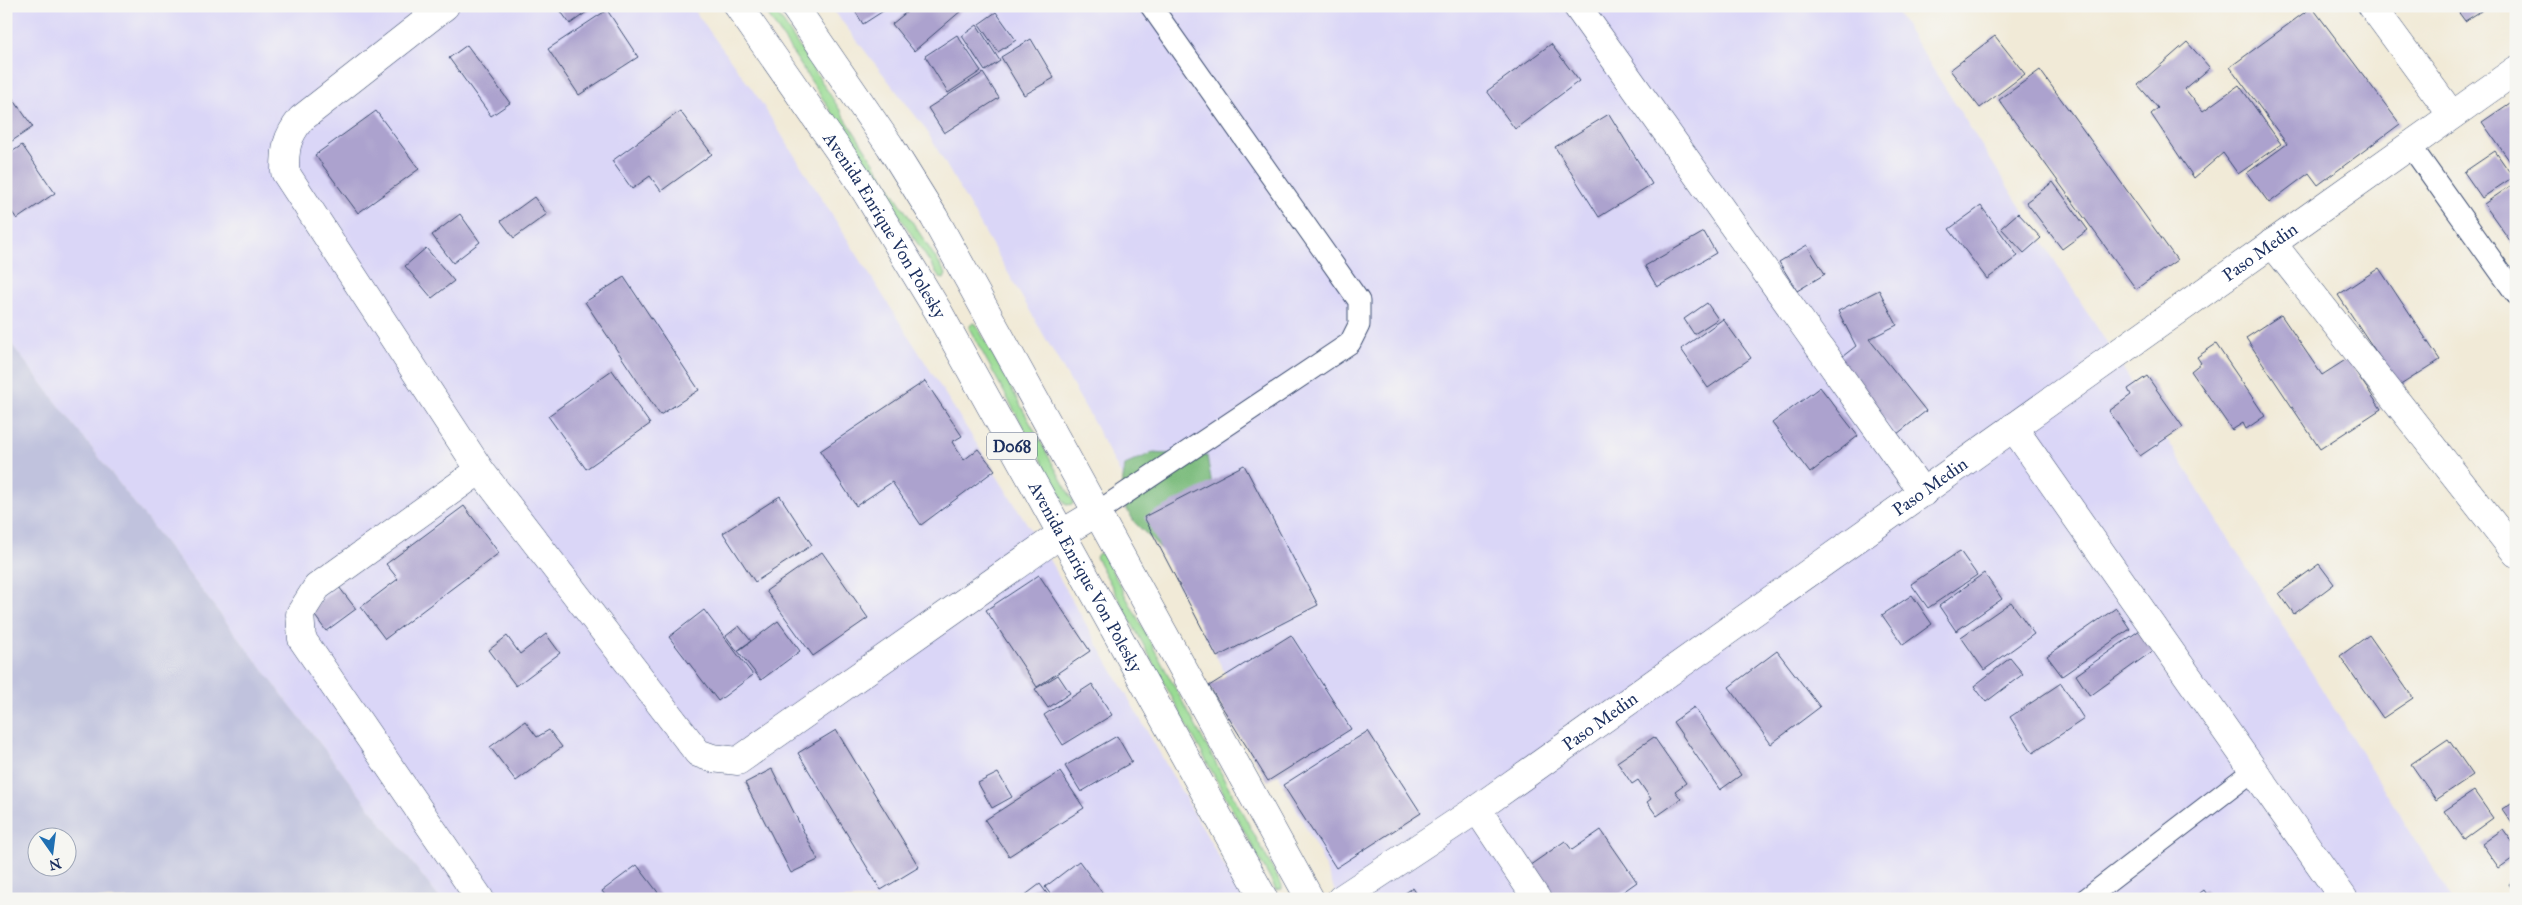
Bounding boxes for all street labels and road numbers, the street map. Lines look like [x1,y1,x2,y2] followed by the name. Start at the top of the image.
[818,127,951,323] street label: Avenida Enrique Von Polesky
[2218,218,2302,286] street label: Paso Medin
[987,432,1037,460] road number: D068
[1888,452,1972,521] street label: Paso Medin
[1023,477,1148,677] street label: Avenida Enrique Von Polesky
[1558,687,1642,756] street label: Paso Medin

